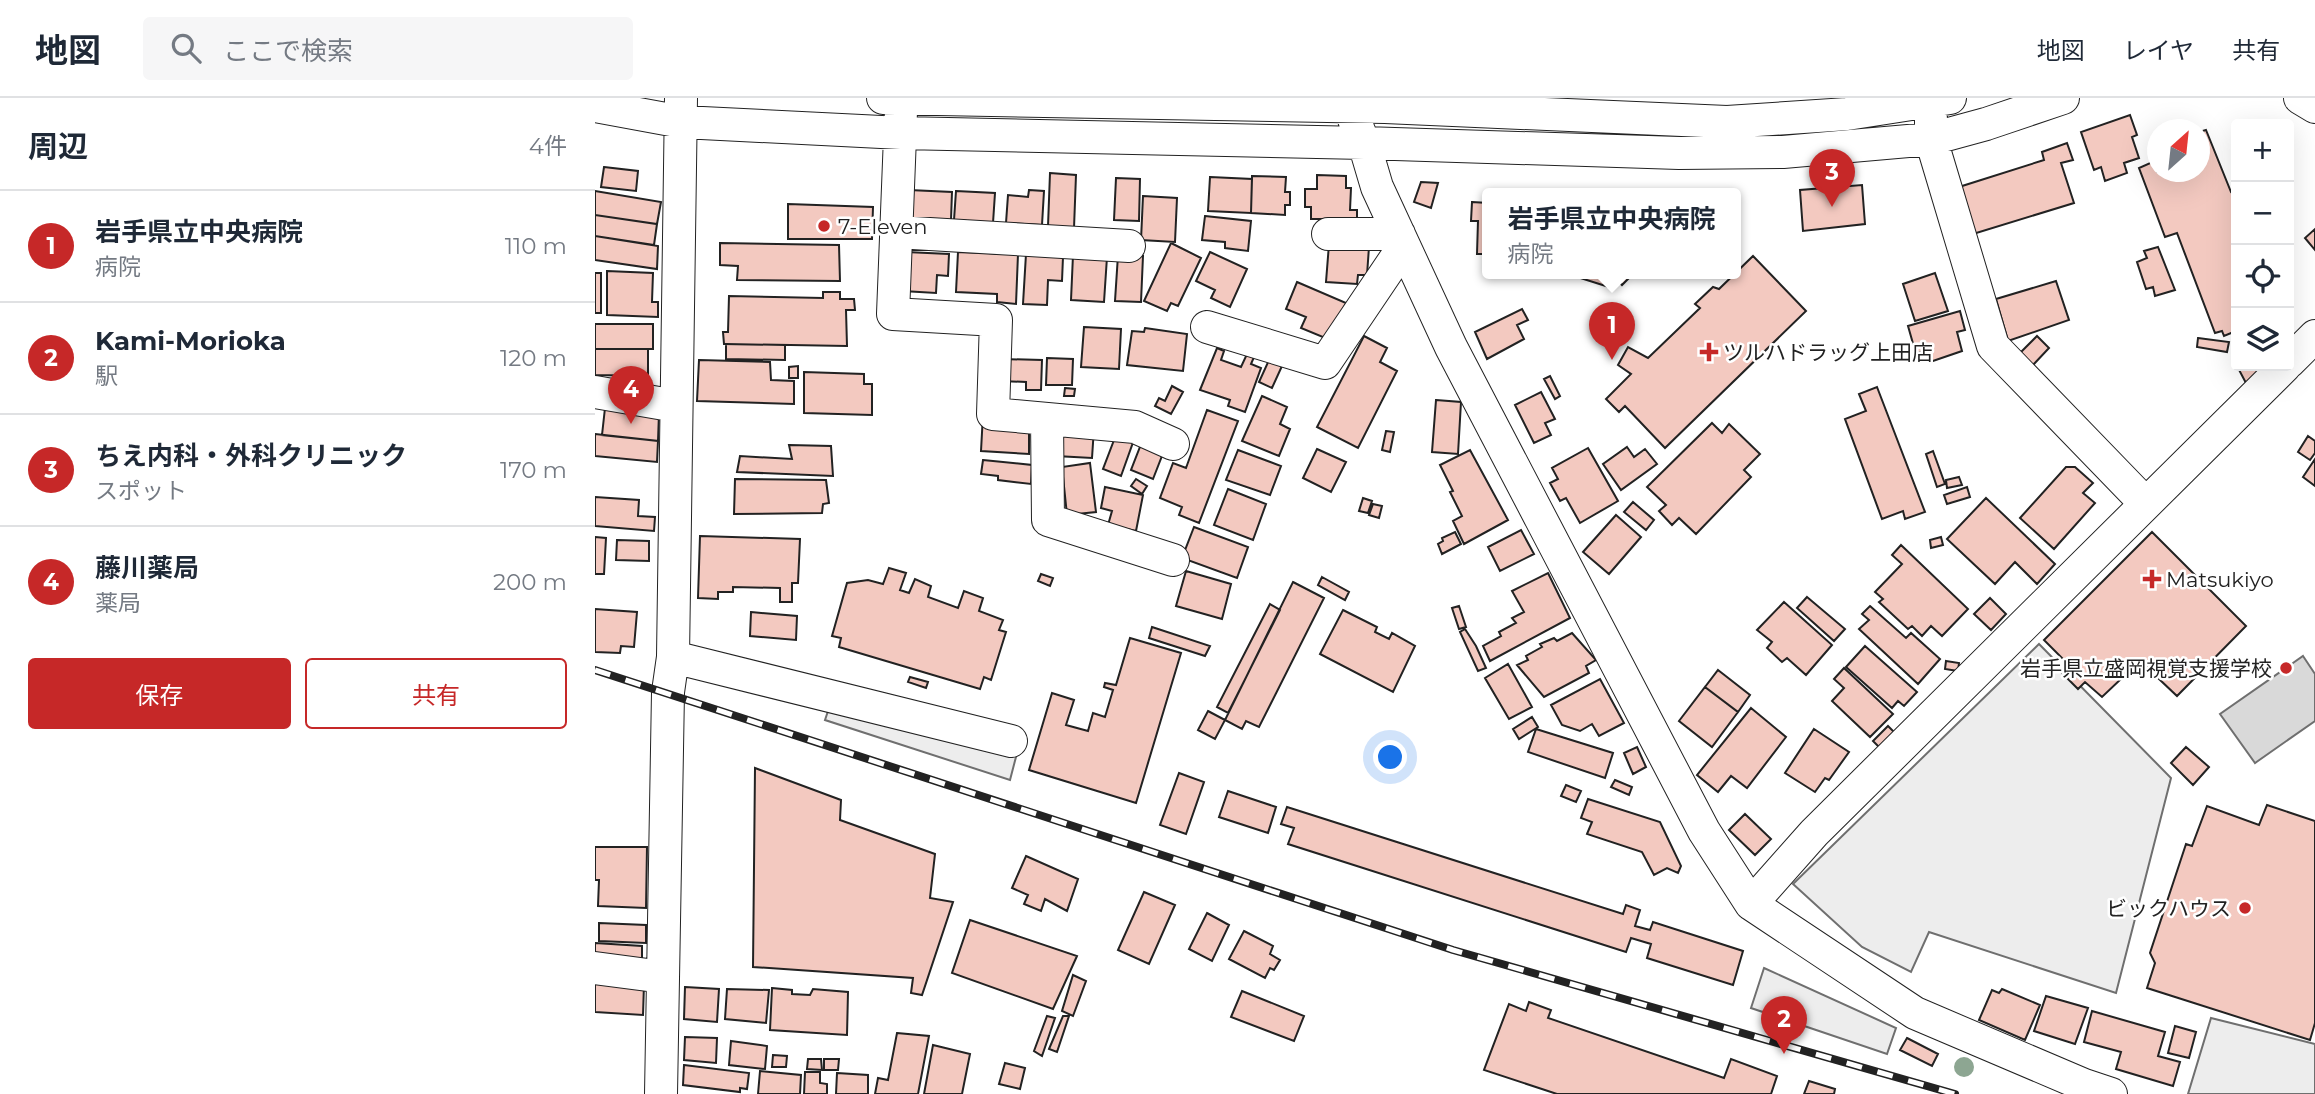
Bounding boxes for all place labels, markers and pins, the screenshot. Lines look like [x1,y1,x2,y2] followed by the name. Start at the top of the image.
[1809,149,1855,207] pin: 3
[838,214,927,239] place label: 7-Eleven
[816,218,832,234] marker: 7-Eleven
[1589,302,1635,360] pin: 1
[1723,340,1933,365] place label: ツルハドラッグ上田店
[1701,344,1717,360] marker: ツルハドラッグ上田店
[608,366,654,424] pin: 4
[2166,567,2274,592] place label: Matsukiyo
[2144,571,2160,587] marker: Matsukiyo
[2020,656,2272,681] place label: 岩手県立盛岡視覚支援学校
[2278,660,2294,676] marker: 岩手県立盛岡視覚支援学校
[2106,896,2231,921] place label: ビックハウス
[2237,900,2253,916] marker: ビックハウス
[1761,996,1807,1054] pin: 2

